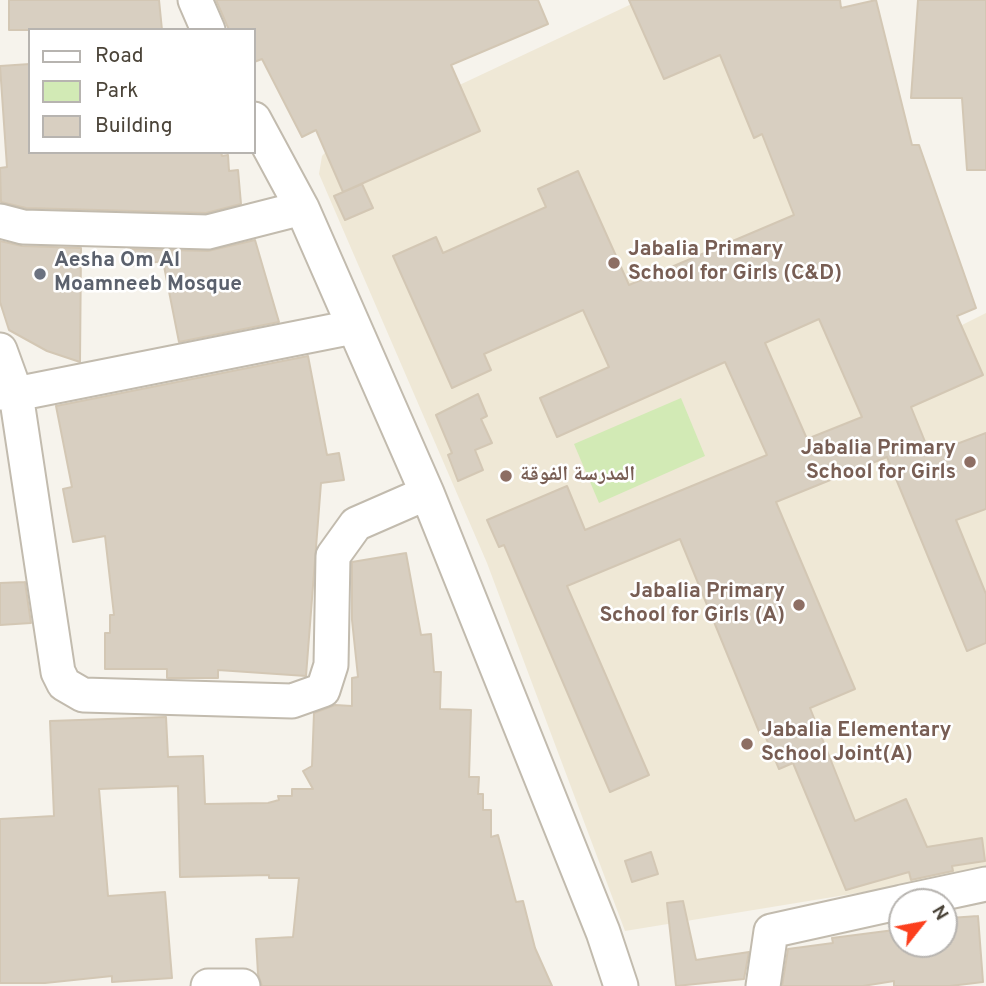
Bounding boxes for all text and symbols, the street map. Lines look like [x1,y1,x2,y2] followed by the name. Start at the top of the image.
[28,28,256,154] legend
[95,43,144,70] text: Road
[95,78,138,105] text: Park
[95,113,173,140] text: Building
[628,238,842,288] place label: Jabalia Primary School for Girls (C&D)
[54,249,242,299] place label: Aesha Om Al Moamneeb Mosque
[606,255,622,271] marker: Jabalia Primary School for Girls (C&D)
[32,266,48,282] marker: Aesha Om Al Moamneeb Mosque
[801,437,956,487] place label: Jabalia Primary School for Girls
[962,454,978,470] marker: Jabalia Primary School for Girls
[520,463,635,489] place label: المدرسة الفوقة
[498,468,514,484] marker: المدرسة الفوقة
[600,580,785,630] place label: Jabalia Primary School for Girls (A)
[791,597,807,613] marker: Jabalia Primary School for Girls (A)
[761,719,951,769] place label: Jabalia Elementary School Joint(A)
[739,736,755,752] marker: Jabalia Elementary School Joint(A)
[888,888,958,958] north arrow
[925,901,953,925] text: N

